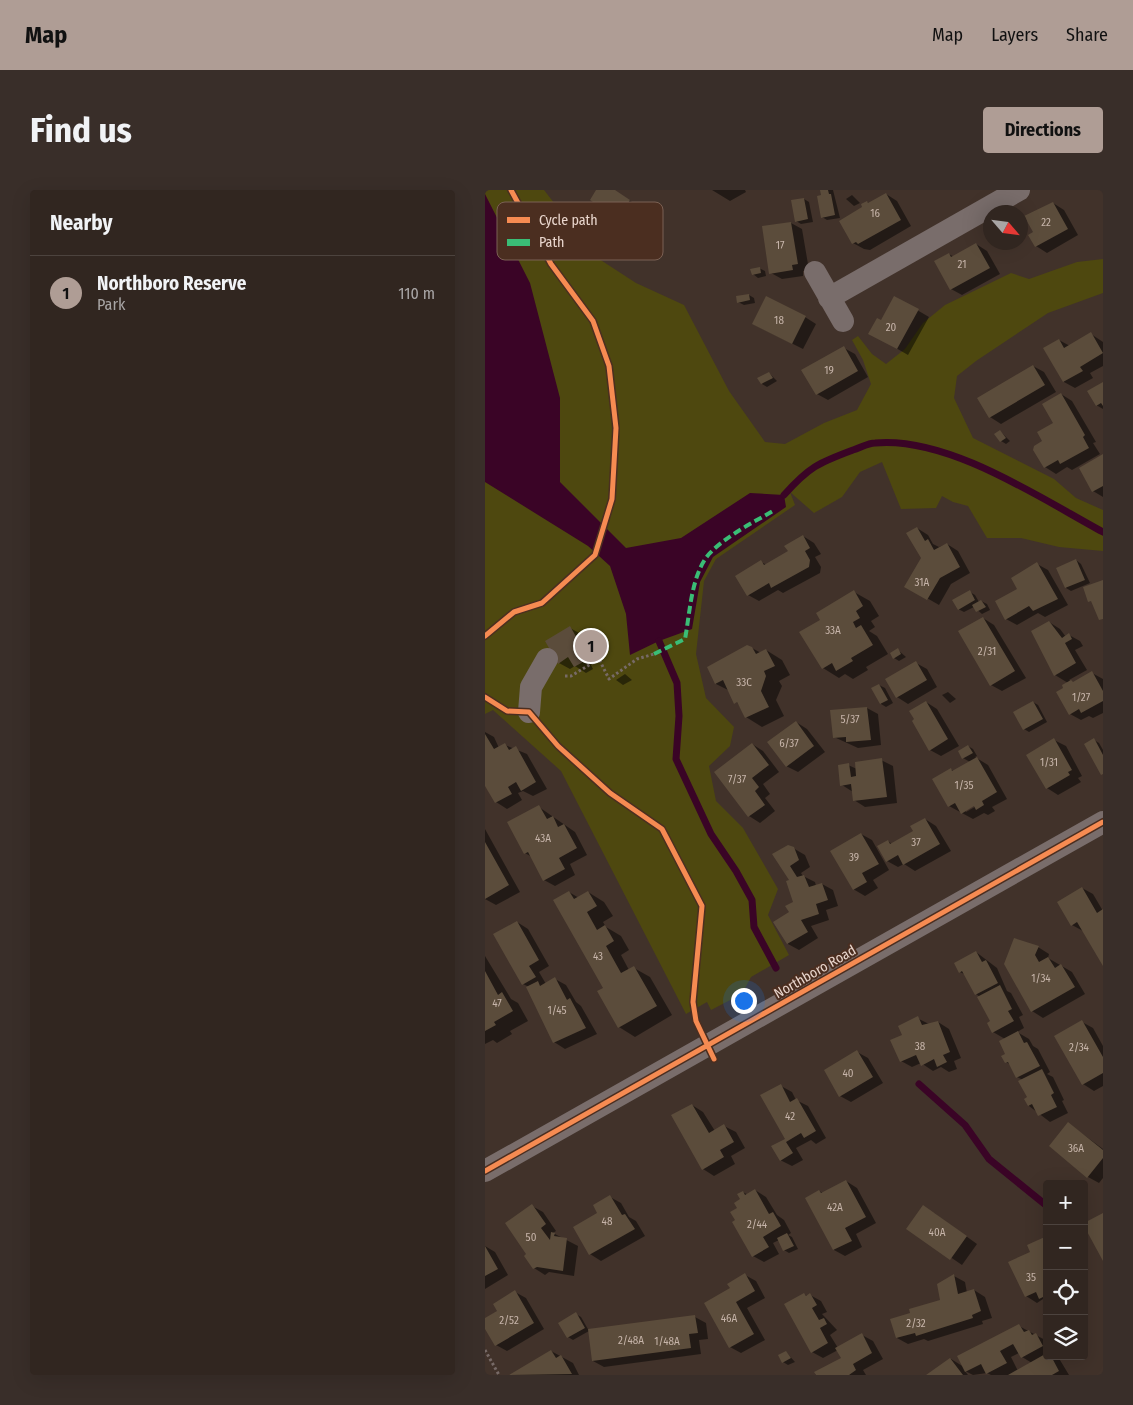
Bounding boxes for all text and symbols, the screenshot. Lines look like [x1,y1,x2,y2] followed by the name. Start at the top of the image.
[25,21,67,49] text: Map
[932,24,963,46] text: Map
[991,24,1038,46] text: Layers
[1066,24,1108,46] text: Share
[983,107,1103,153] button: Directions
[30,109,132,151] text: Find us
[497,202,663,260] legend
[983,205,1028,250] north arrow
[870,207,880,220] house number: 16
[50,210,112,236] text: Nearby
[539,212,598,229] text: Cycle path
[1041,216,1051,229] house number: 22
[539,234,564,251] text: Path
[776,239,785,252] house number: 17
[958,258,966,271] house number: 21
[97,272,246,295] text: Northboro Reserve
[63,284,69,303] text: 1
[398,284,435,303] text: 110 m
[97,295,125,314] text: Park
[774,314,784,327] house number: 18
[886,321,897,334] house number: 20
[824,364,834,377] house number: 19
[915,576,930,589] house number: 31A
[825,624,841,637] house number: 33A
[575,627,607,665] pin: 1
[978,645,996,658] house number: 2/31
[736,676,752,689] house number: 33C
[1072,691,1091,704] house number: 1/27
[840,713,860,726] house number: 5/37
[779,737,799,750] house number: 6/37
[1040,756,1058,769] house number: 1/31
[728,773,747,786] house number: 7/37
[954,779,974,792] house number: 1/35
[535,832,551,845] house number: 43A
[911,836,921,849] house number: 37
[849,851,859,864] house number: 39
[771,942,859,1002] street label: Northboro Road
[593,950,603,963] house number: 43
[1031,972,1051,985] house number: 1/34
[731,988,757,1014] your location
[492,997,502,1010] house number: 47
[547,1004,567,1017] house number: 1/45
[915,1040,926,1053] house number: 38
[1069,1041,1090,1054] house number: 2/34
[842,1067,854,1080] house number: 40
[785,1110,795,1123] house number: 42
[1068,1142,1084,1155] house number: 36A
[1043,1180,1088,1360] map controls
[1043,1180,1088,1225] button: +
[827,1201,843,1214] house number: 42A
[602,1215,613,1228] house number: 48
[747,1218,768,1231] house number: 2/44
[1043,1225,1088,1270] button: −
[929,1226,946,1239] house number: 40A
[526,1231,537,1244] house number: 50
[1043,1270,1088,1315] button: locate
[1026,1271,1036,1284] house number: 35
[721,1312,737,1325] house number: 46A
[499,1314,519,1327] house number: 2/52
[1043,1315,1088,1360] button: layers
[906,1317,926,1330] house number: 2/32
[618,1334,644,1347] house number: 2/48A
[654,1335,680,1348] house number: 1/48A

